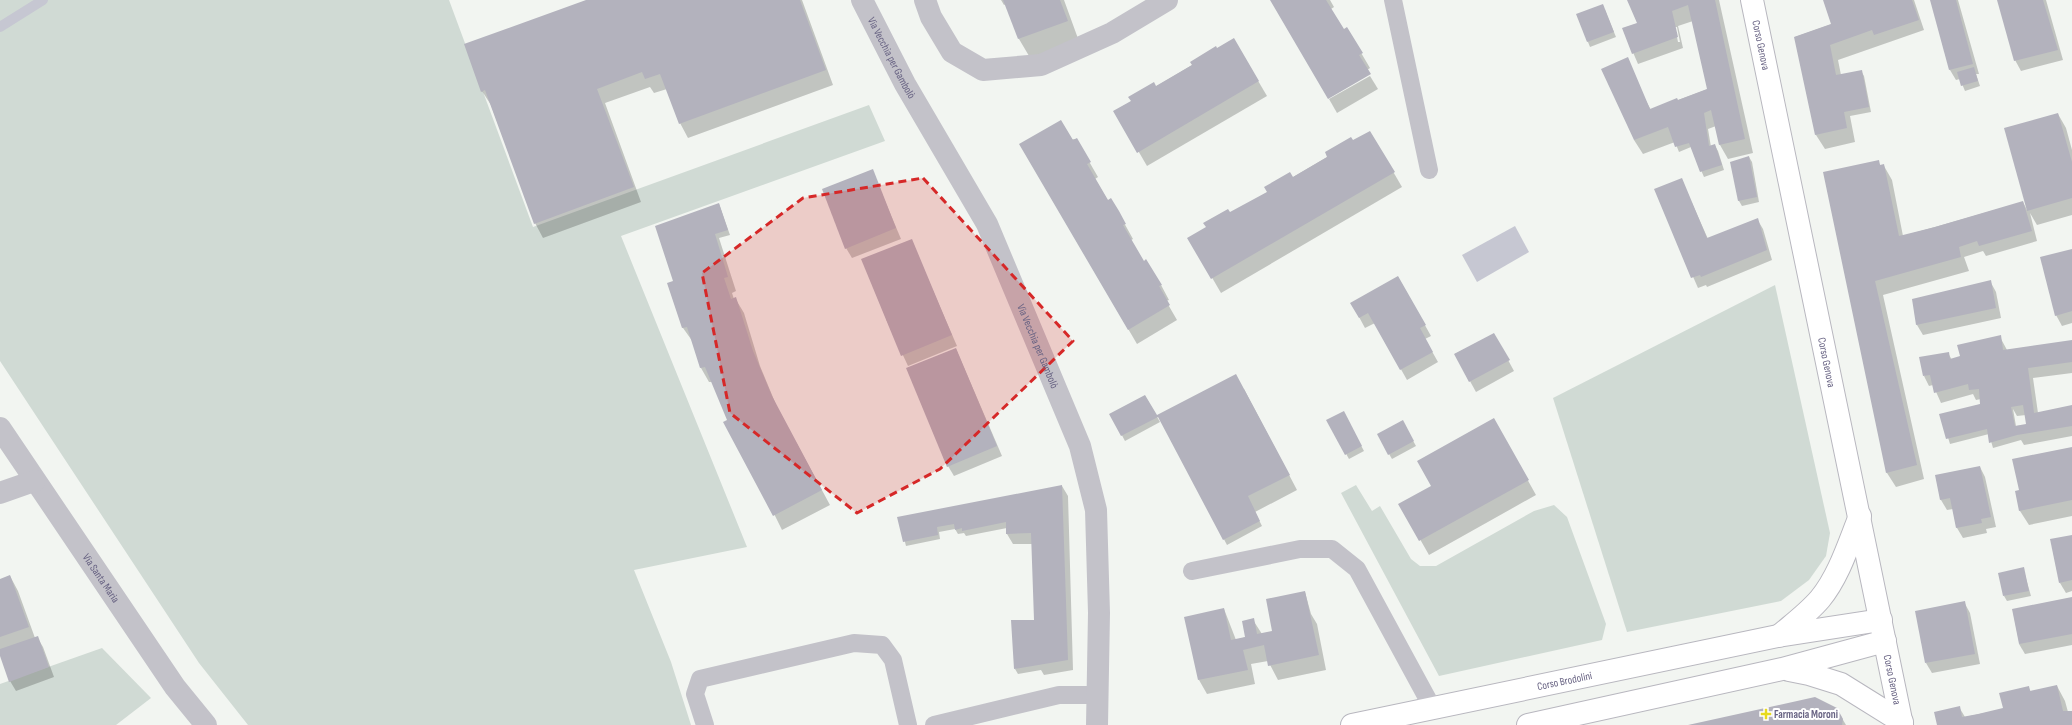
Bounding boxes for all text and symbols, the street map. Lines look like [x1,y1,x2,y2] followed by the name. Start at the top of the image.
[865,15,918,101] street label: Via Vecchia per Gambolò
[1749,19,1772,71] street label: Corso Genova
[1014,302,1061,391] street label: Via Vecchia per Gambolò
[1815,336,1838,389] street label: Corso Genova
[80,551,122,605] street label: Via Santa Maria
[1881,654,1904,706] street label: Corso Genova
[1536,669,1593,693] street label: Corso Brodolini
[1774,708,1838,721] place label: Farmacia Moroni
[1761,709,1771,719] marker: Farmacia Moroni

